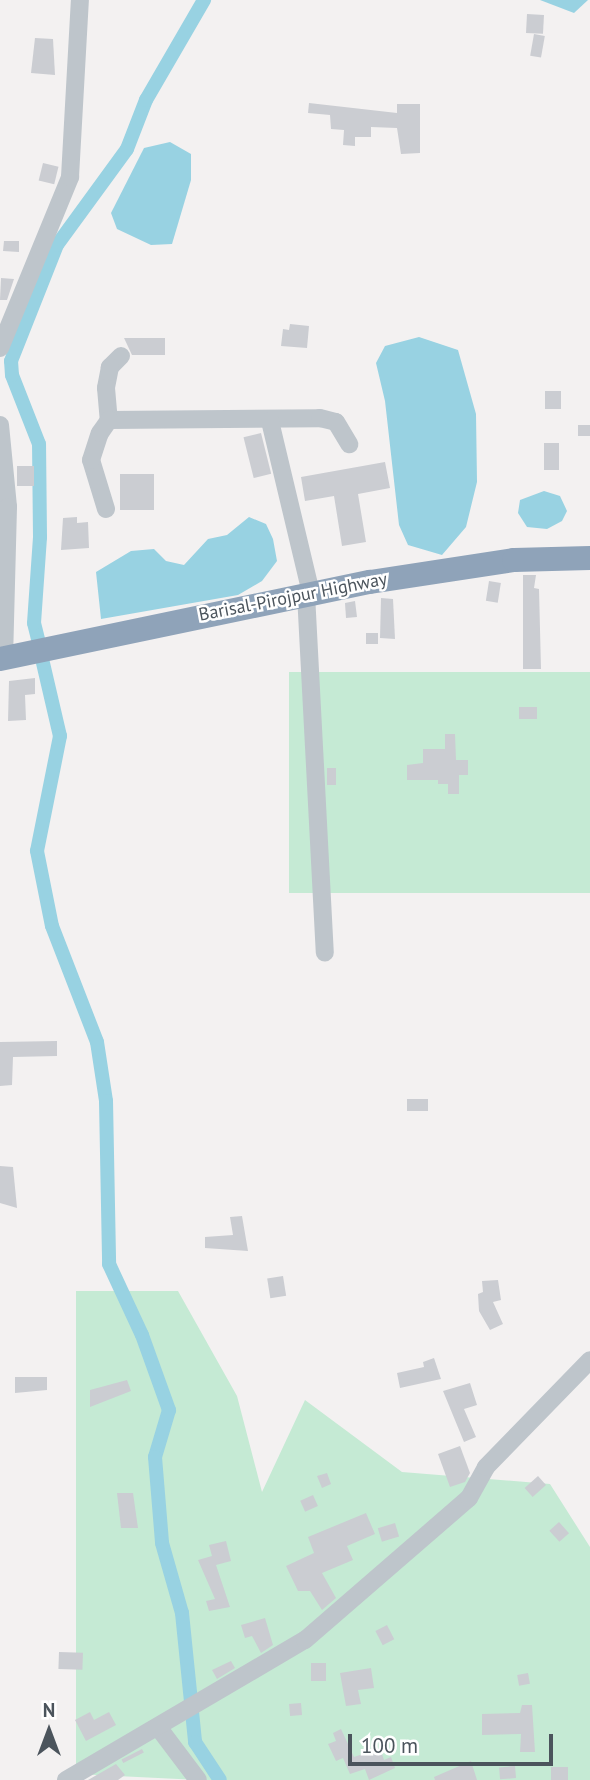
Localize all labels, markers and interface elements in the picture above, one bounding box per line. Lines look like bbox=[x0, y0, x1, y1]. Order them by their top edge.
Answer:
street label: Barisal-Pirojpur Highway bbox=[197, 568, 389, 626]
north arrow bbox=[14, 1696, 84, 1766]
text: N bbox=[43, 1698, 55, 1722]
scale bar bbox=[352, 1720, 557, 1764]
text: 100 m bbox=[361, 1732, 418, 1759]

